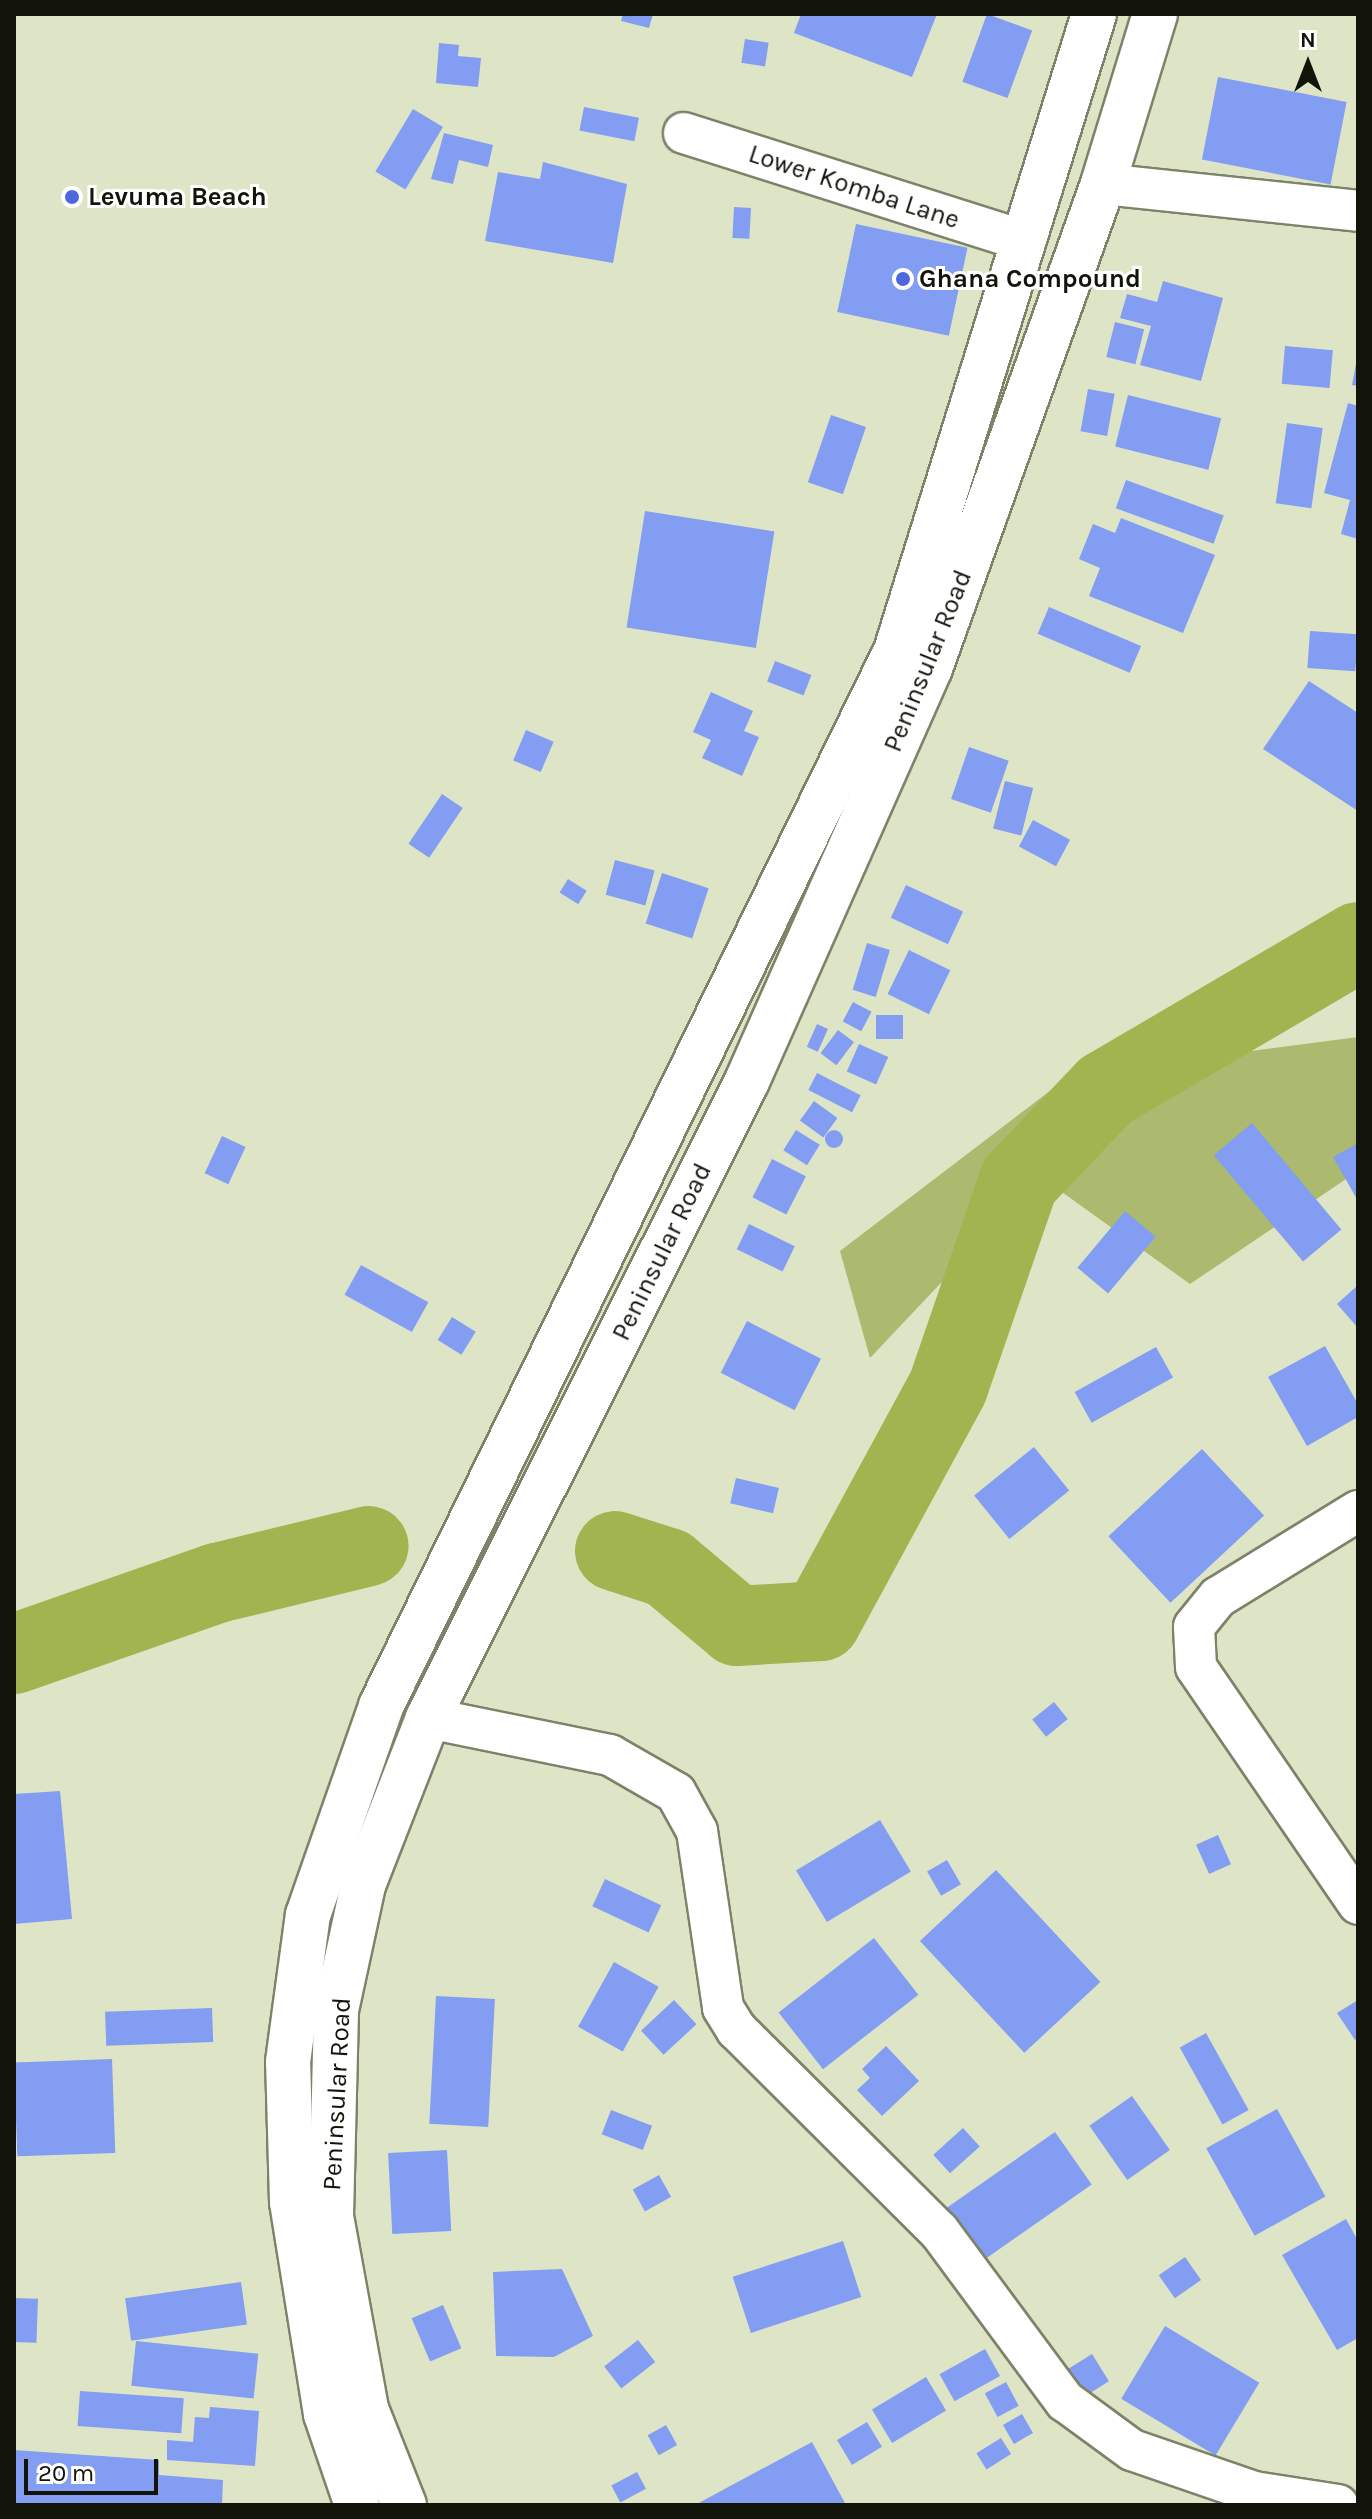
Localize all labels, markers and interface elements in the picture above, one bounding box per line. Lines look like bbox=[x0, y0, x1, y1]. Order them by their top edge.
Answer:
north arrow bbox=[1268, 24, 1348, 104]
text: N bbox=[1300, 27, 1316, 53]
street label: Lower Komba Lane bbox=[745, 138, 963, 236]
place label: Levuma Beach bbox=[88, 181, 267, 213]
marker: Levuma Beach bbox=[63, 188, 81, 206]
place label: Ghana Compound bbox=[919, 263, 1141, 295]
marker: Ghana Compound bbox=[894, 270, 912, 288]
street label: Peninsular Road bbox=[877, 566, 979, 756]
street label: Peninsular Road bbox=[606, 1158, 718, 1346]
street label: Peninsular Road bbox=[316, 1997, 358, 2191]
scale bar bbox=[28, 2443, 162, 2493]
text: 20 m bbox=[38, 2459, 94, 2487]

